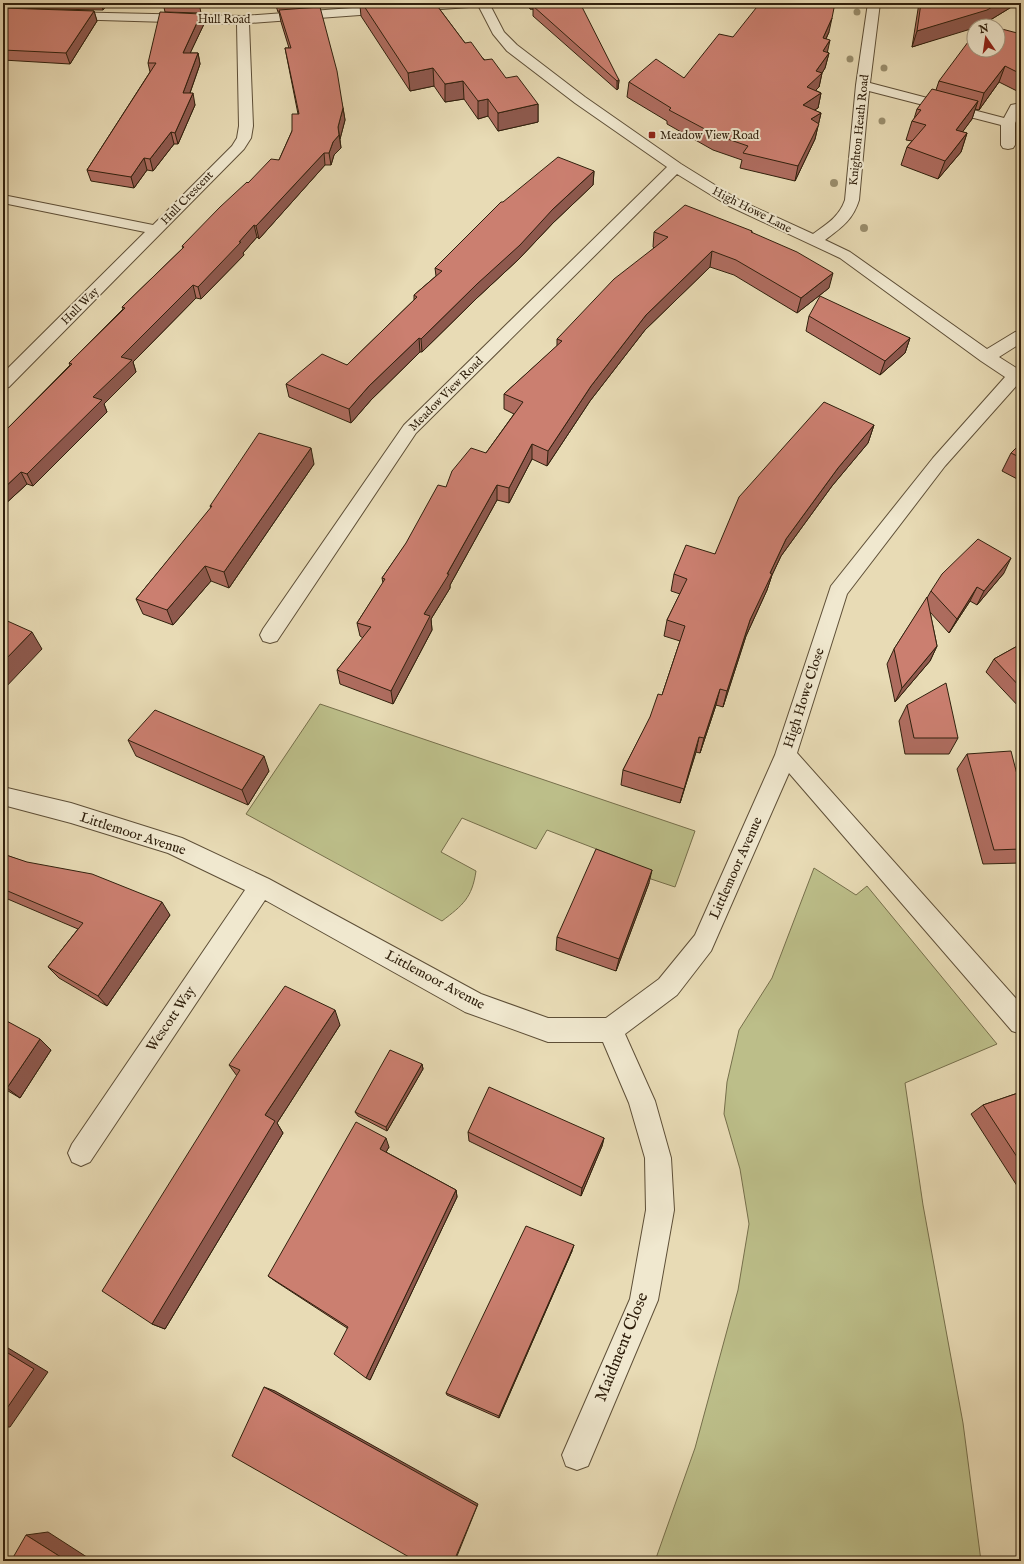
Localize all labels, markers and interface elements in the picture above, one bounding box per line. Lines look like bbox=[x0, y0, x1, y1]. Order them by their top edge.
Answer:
street label: Hull Road bbox=[198, 12, 251, 27]
north arrow bbox=[966, 18, 1006, 58]
text: N bbox=[977, 21, 991, 37]
street label: Knighton Heath Road bbox=[846, 73, 872, 186]
place label: Meadow View Road bbox=[660, 128, 760, 143]
marker: Meadow View Road bbox=[647, 130, 657, 140]
street label: Hull Crescent bbox=[158, 168, 216, 228]
street label: High Howe Lane bbox=[710, 184, 795, 237]
street label: Hull Way bbox=[58, 284, 102, 328]
street label: Meadow View Road bbox=[406, 353, 487, 434]
street label: High Howe Close bbox=[779, 645, 829, 750]
street label: Littlemoor Avenue bbox=[78, 808, 189, 860]
street label: Littlemoor Avenue bbox=[705, 813, 767, 922]
street label: Littlemoor Avenue bbox=[382, 946, 488, 1014]
street label: Wescott Way bbox=[142, 983, 200, 1055]
street label: Maidment Close bbox=[591, 1289, 654, 1405]

